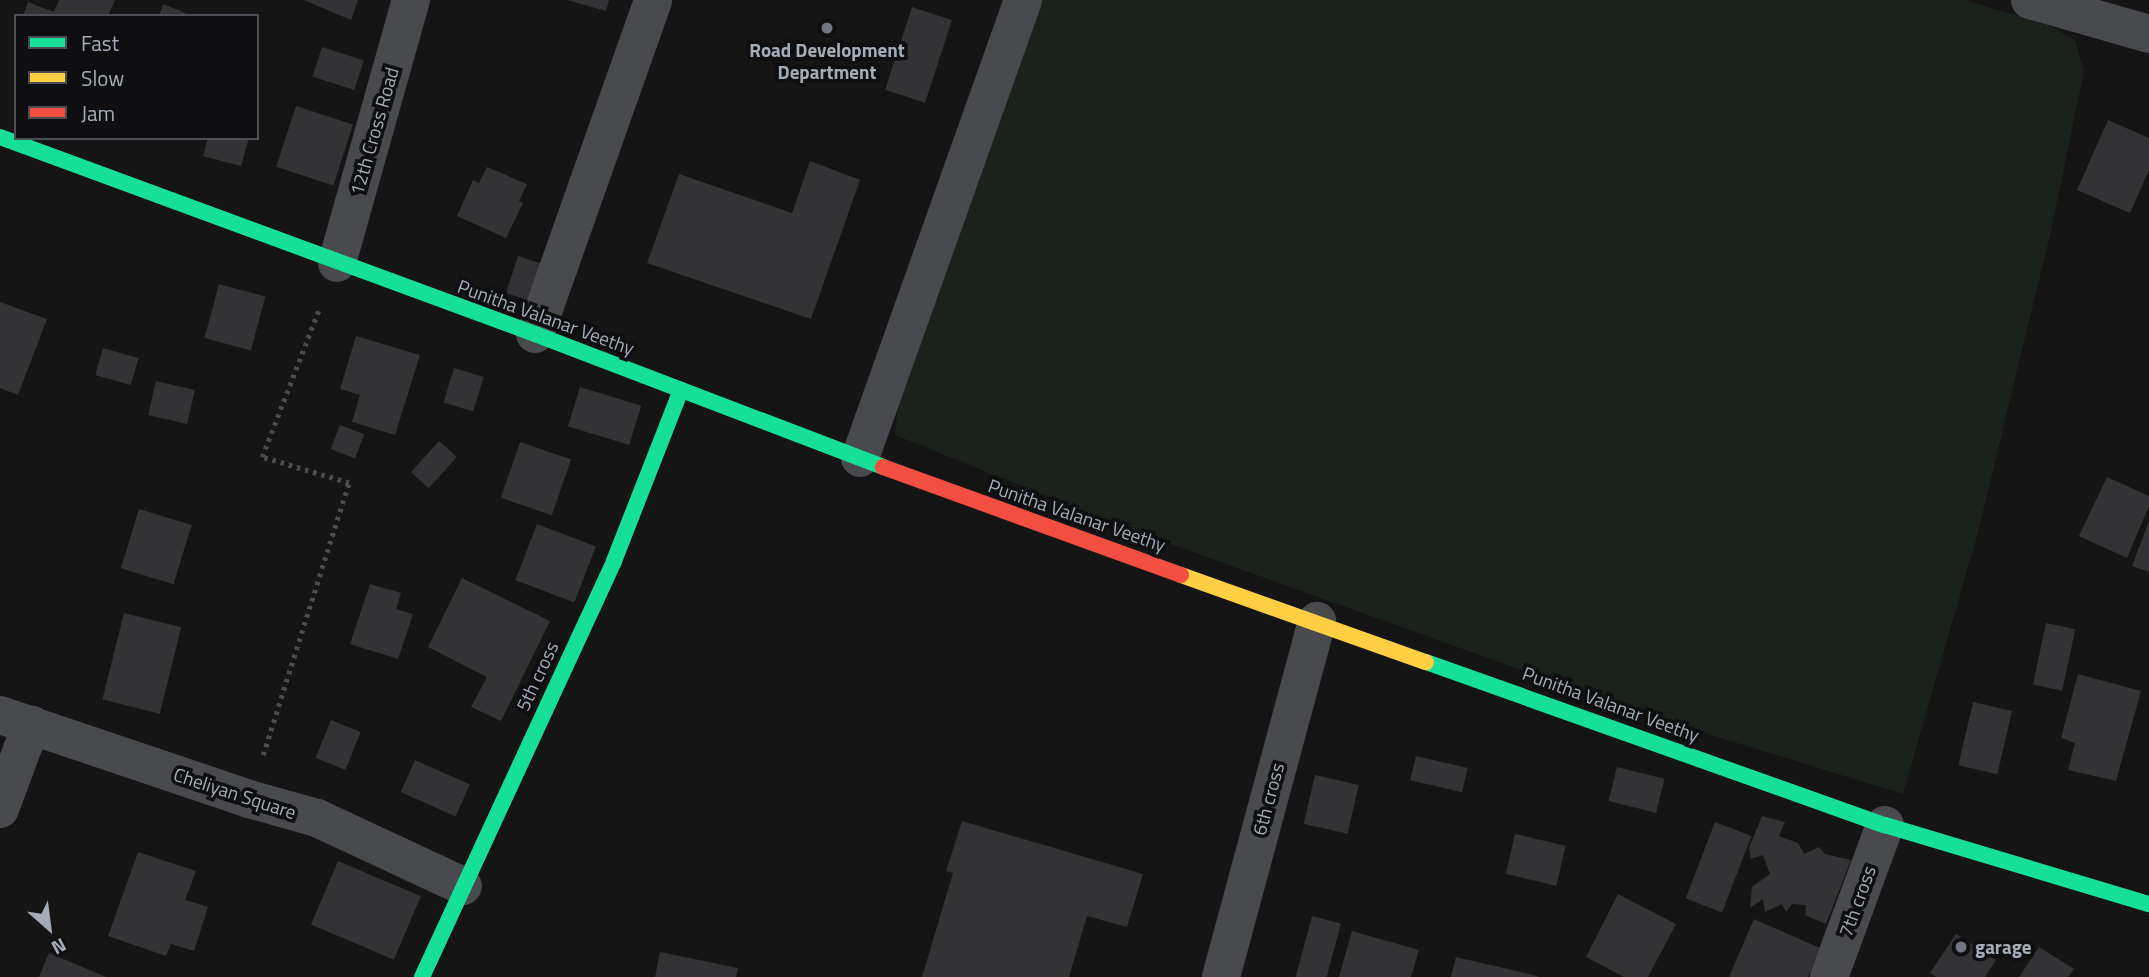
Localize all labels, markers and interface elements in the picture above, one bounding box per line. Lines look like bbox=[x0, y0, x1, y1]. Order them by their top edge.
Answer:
legend bbox=[14, 14, 259, 140]
marker: Road Development Department bbox=[819, 20, 835, 36]
text: Fast bbox=[81, 27, 119, 59]
place label: Road Development Department bbox=[749, 39, 905, 83]
text: Slow bbox=[81, 62, 124, 94]
street label: 12th Cross Road bbox=[345, 64, 403, 198]
text: Jam bbox=[81, 97, 115, 129]
street label: Punitha Valanar Veethy bbox=[455, 274, 637, 360]
street label: Punitha Valanar Veethy bbox=[985, 474, 1169, 556]
street label: 5th cross bbox=[511, 638, 563, 714]
street label: Punitha Valanar Veethy bbox=[1520, 661, 1702, 747]
street label: 6th cross bbox=[1247, 760, 1289, 838]
street label: Cheliyan Square bbox=[171, 762, 299, 824]
street label: 7th cross bbox=[1834, 862, 1880, 940]
north arrow bbox=[14, 893, 84, 963]
text: N bbox=[46, 931, 72, 963]
place label: garage bbox=[1975, 936, 2031, 958]
marker: garage bbox=[1953, 939, 1969, 955]

